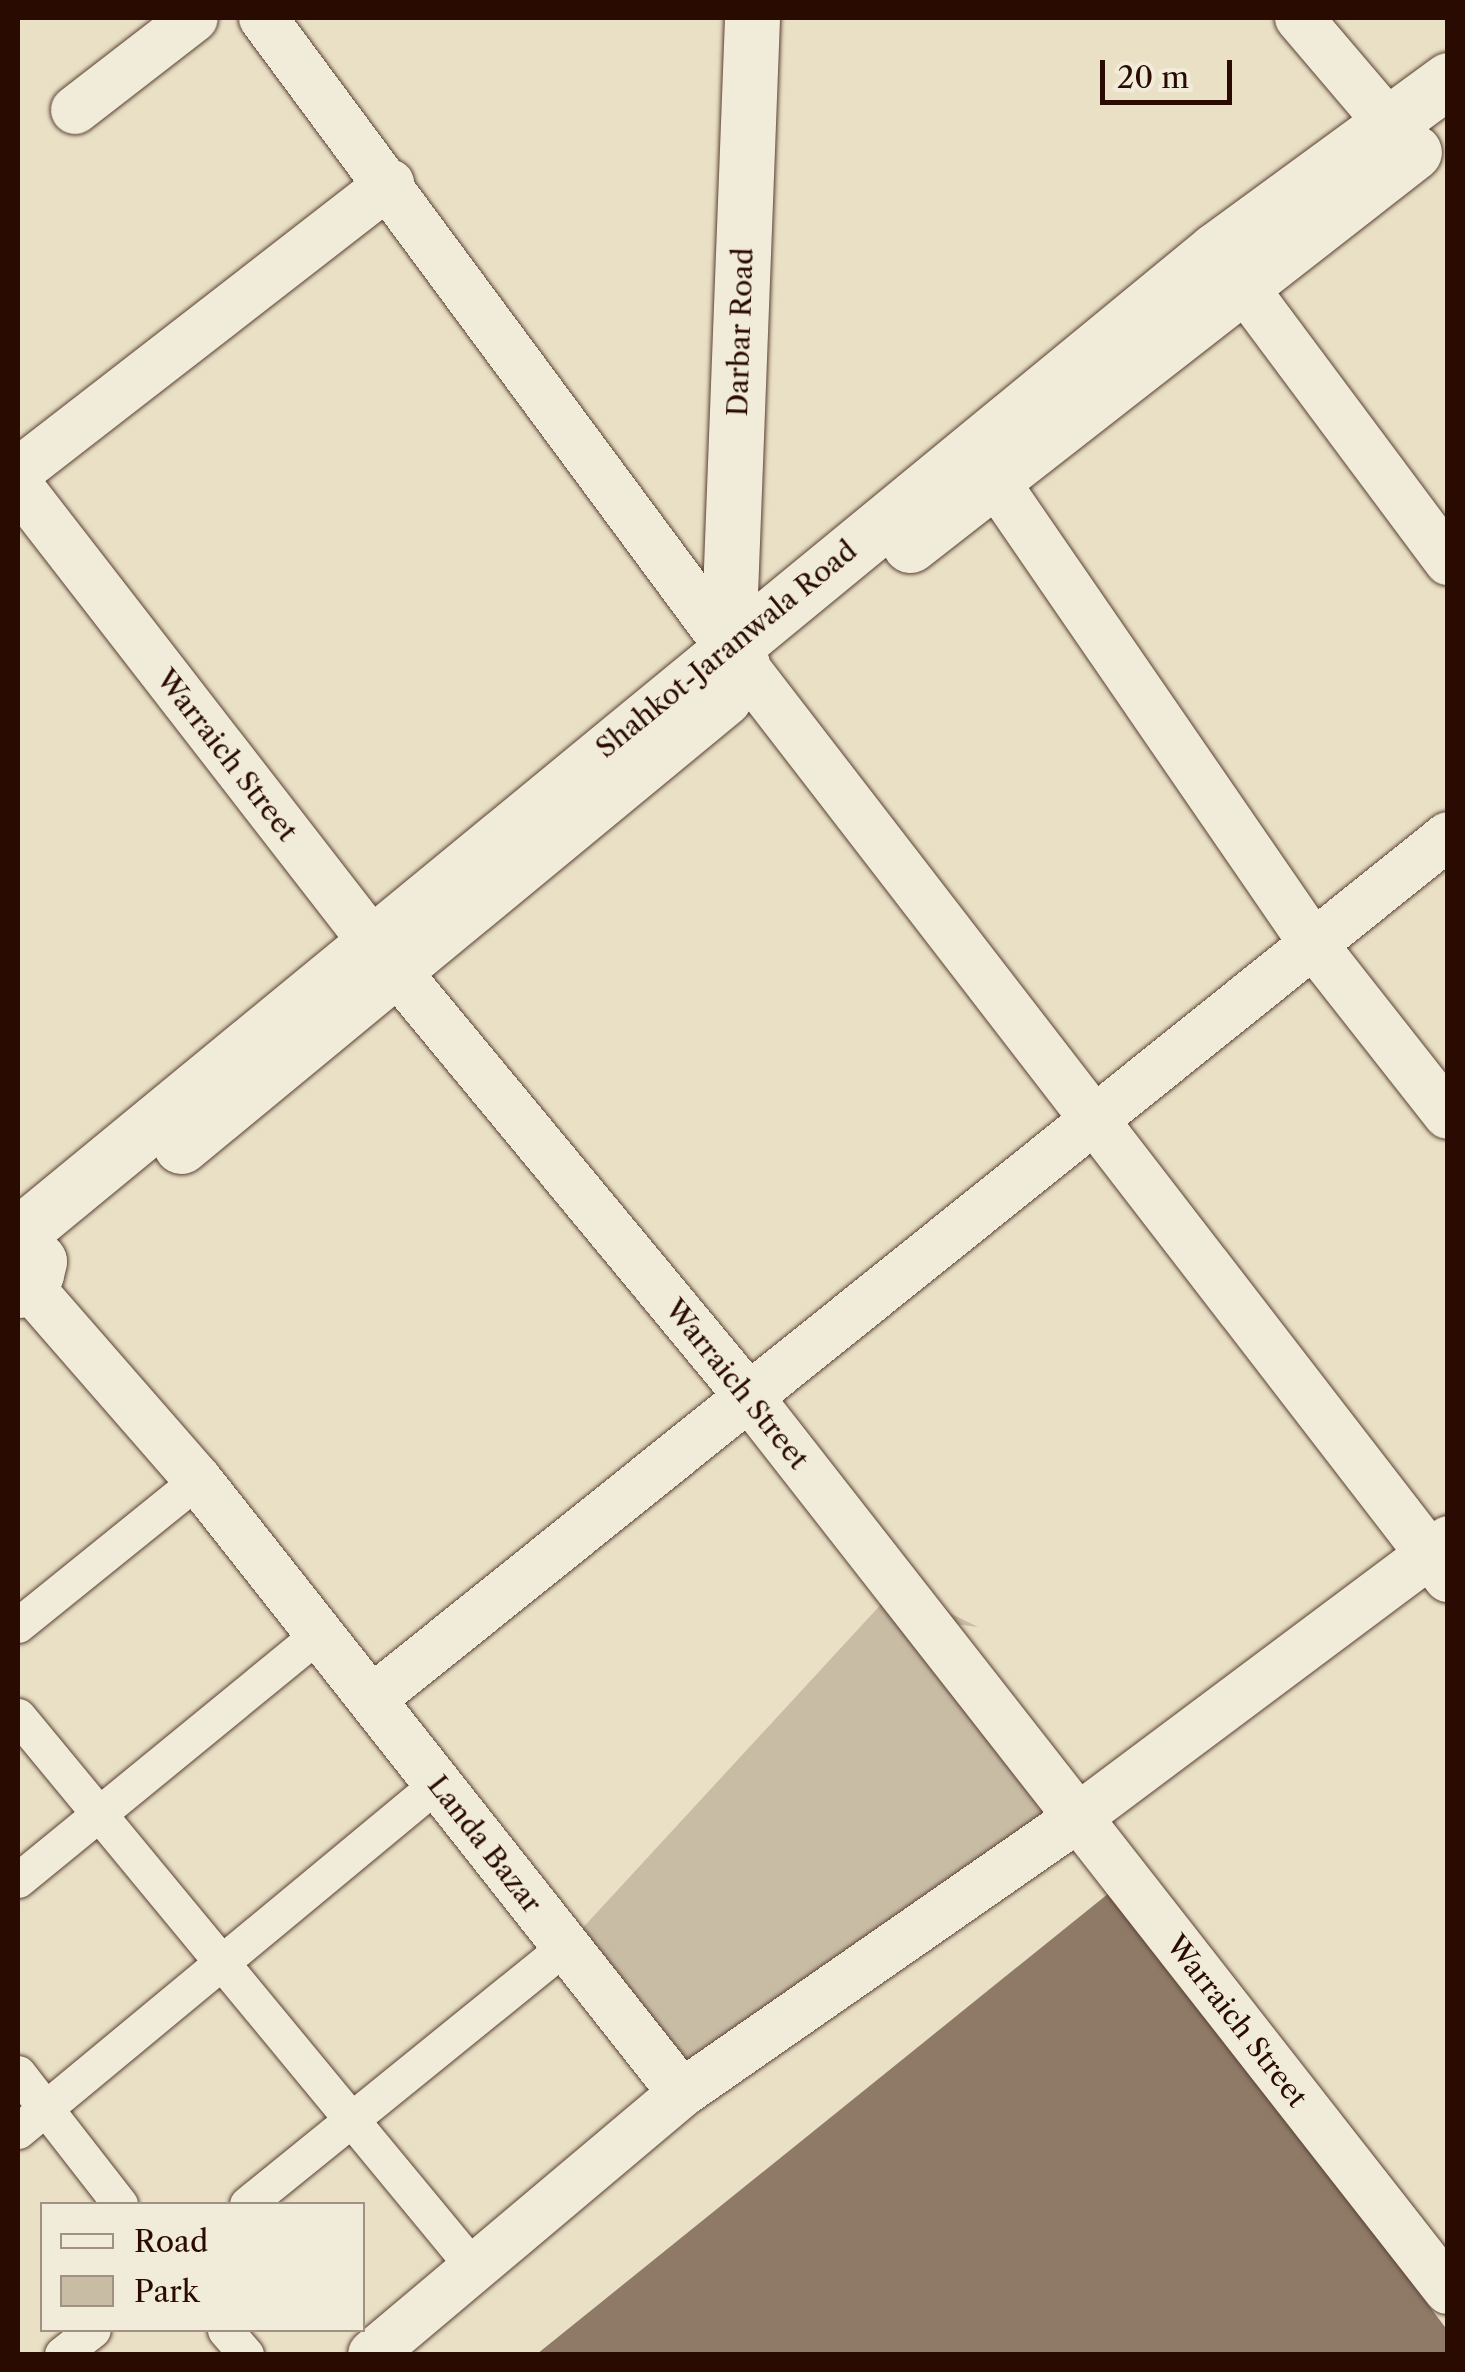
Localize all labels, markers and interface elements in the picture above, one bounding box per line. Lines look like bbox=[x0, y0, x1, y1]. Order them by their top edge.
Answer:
scale bar bbox=[1105, 40, 1238, 102]
text: 20 m bbox=[1117, 59, 1189, 96]
street label: Darbar Road bbox=[720, 247, 760, 417]
street label: Shahkot-Jaranwala Road bbox=[589, 533, 863, 765]
street label: Warraich Street bbox=[150, 662, 304, 848]
street label: Warraich Street bbox=[658, 1292, 816, 1476]
street label: Landa Bazar bbox=[421, 1769, 549, 1919]
street label: Warraich Street bbox=[1160, 1928, 1314, 2114]
legend bbox=[40, 2202, 365, 2332]
text: Road bbox=[134, 2223, 208, 2260]
text: Park bbox=[134, 2273, 199, 2310]

